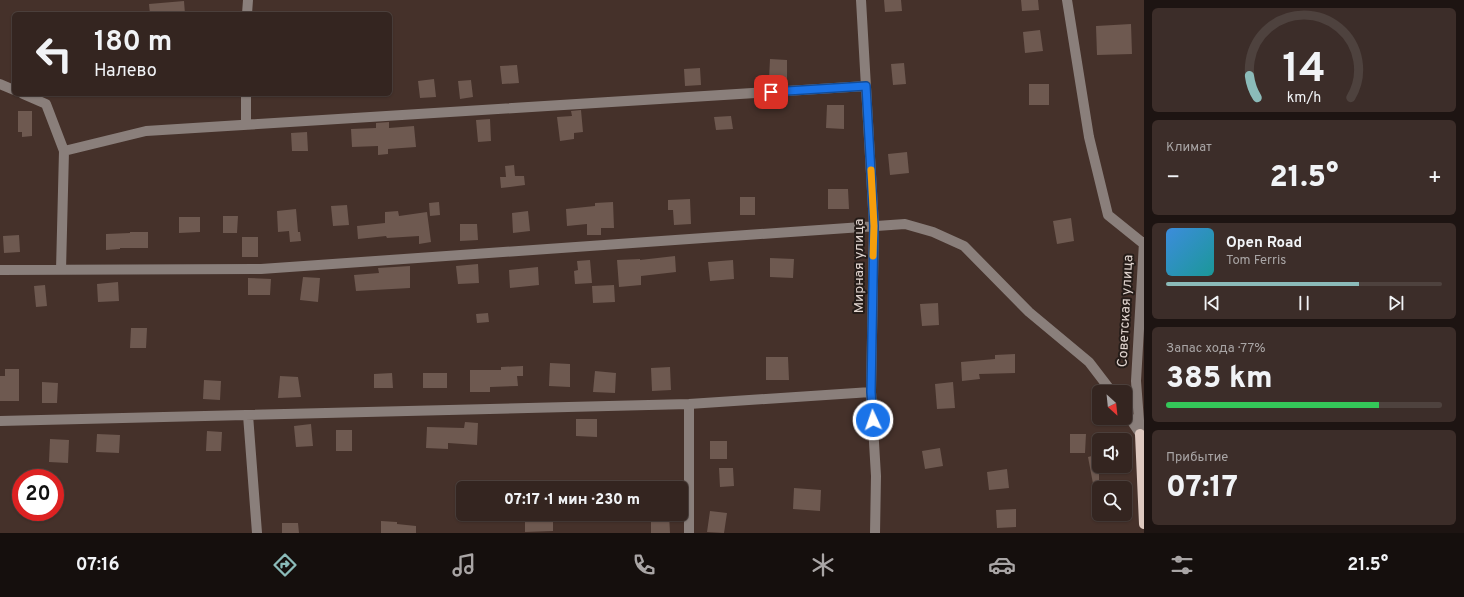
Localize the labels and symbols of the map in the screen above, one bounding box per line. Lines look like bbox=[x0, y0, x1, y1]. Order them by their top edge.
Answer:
pin bbox=[754, 75, 788, 109]
street label: Мирная улица bbox=[851, 219, 868, 313]
street label: Советская улица bbox=[1115, 254, 1137, 368]
north arrow bbox=[1092, 385, 1132, 425]
position arrow bbox=[852, 399, 894, 441]
speed limit sign: 20 bbox=[12, 469, 64, 521]

